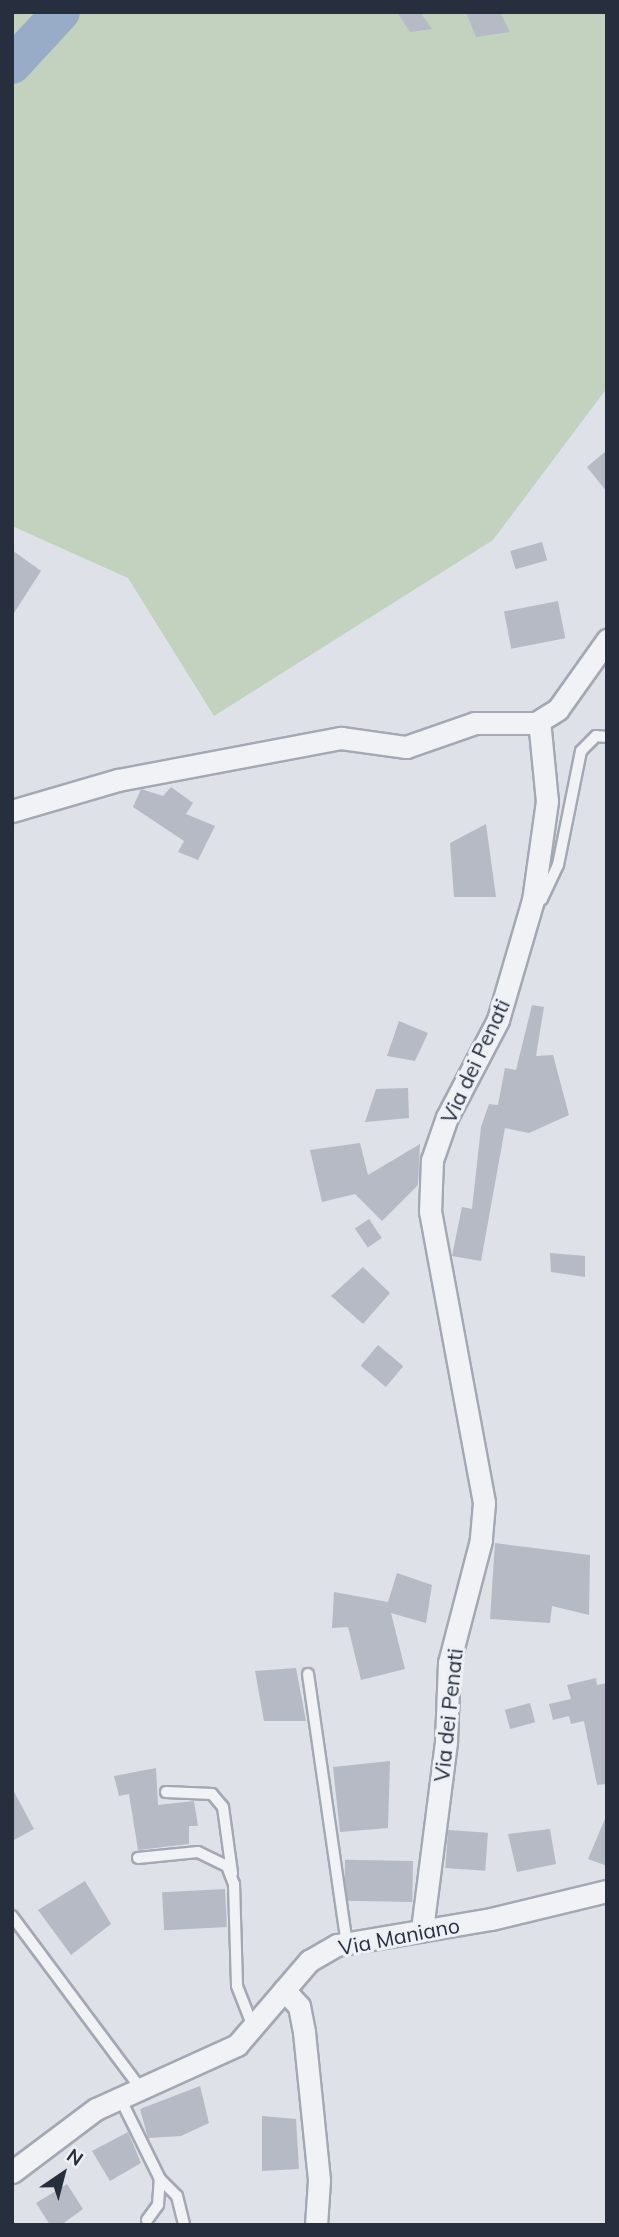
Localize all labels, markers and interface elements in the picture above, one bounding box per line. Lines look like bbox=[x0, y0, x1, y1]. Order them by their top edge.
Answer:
street label: Via dei Penati bbox=[435, 995, 515, 1127]
street label: Via dei Penati bbox=[428, 1647, 468, 1783]
street label: Via Maniano bbox=[336, 1912, 462, 1960]
north arrow bbox=[28, 2139, 98, 2209]
text: N bbox=[62, 2143, 88, 2171]

